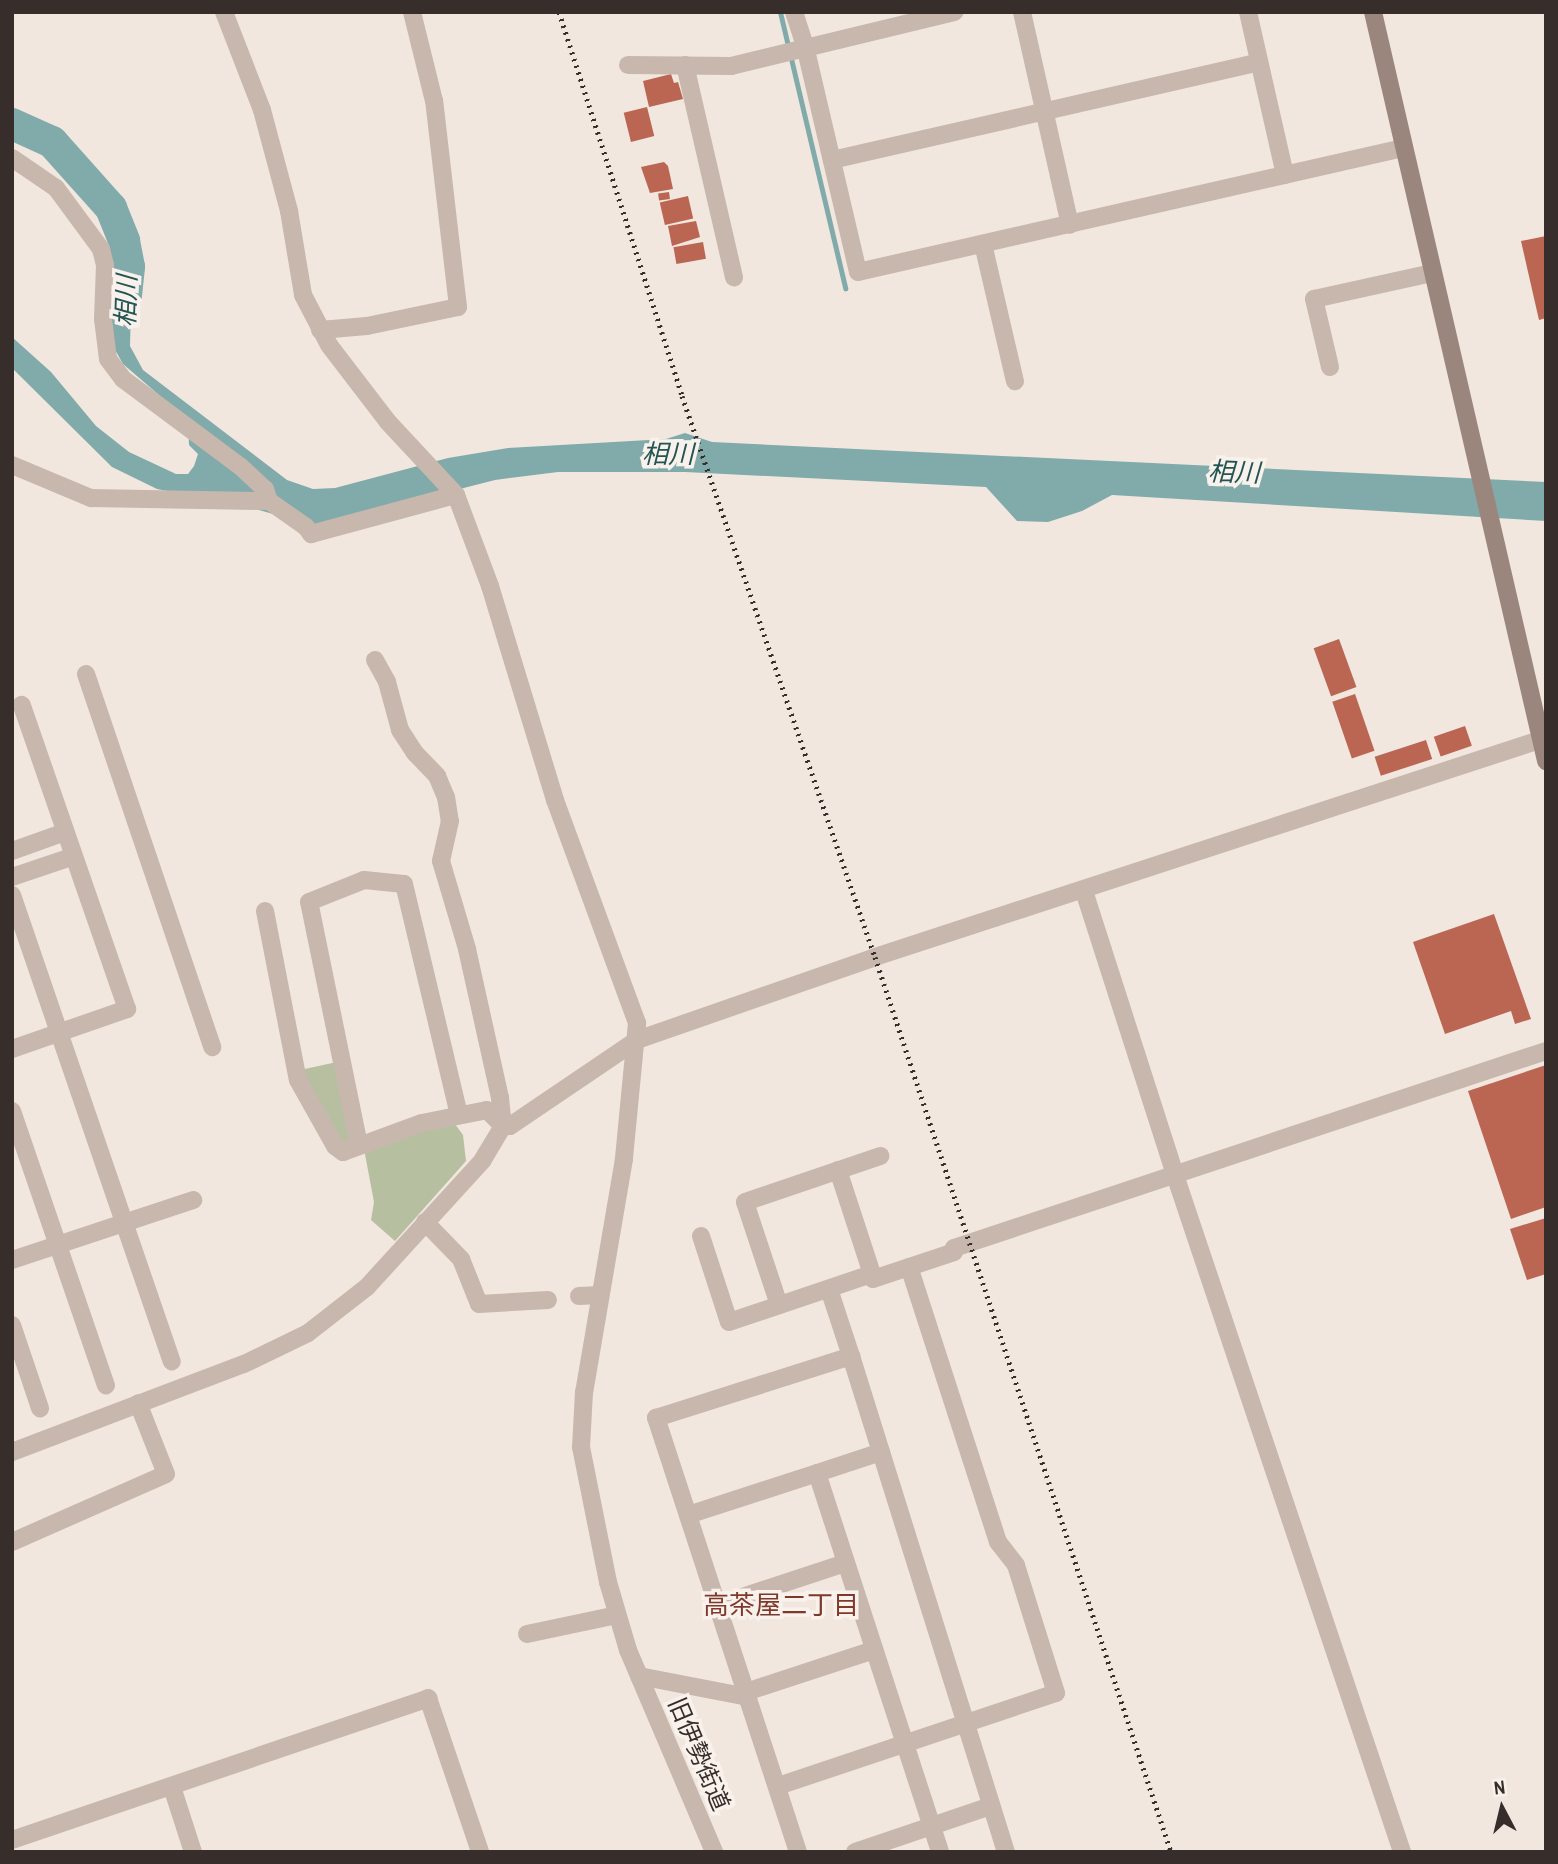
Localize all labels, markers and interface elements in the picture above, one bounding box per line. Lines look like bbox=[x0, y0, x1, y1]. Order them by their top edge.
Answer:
water label: 相川 bbox=[110, 274, 142, 328]
water label: 相川 bbox=[642, 438, 694, 470]
water label: 相川 bbox=[1207, 456, 1261, 488]
district label: 高茶屋二丁目 bbox=[703, 1589, 859, 1621]
street label: 旧伊勢街道 bbox=[662, 1693, 736, 1815]
north arrow bbox=[1467, 1773, 1537, 1843]
text: N bbox=[1492, 1774, 1507, 1801]

